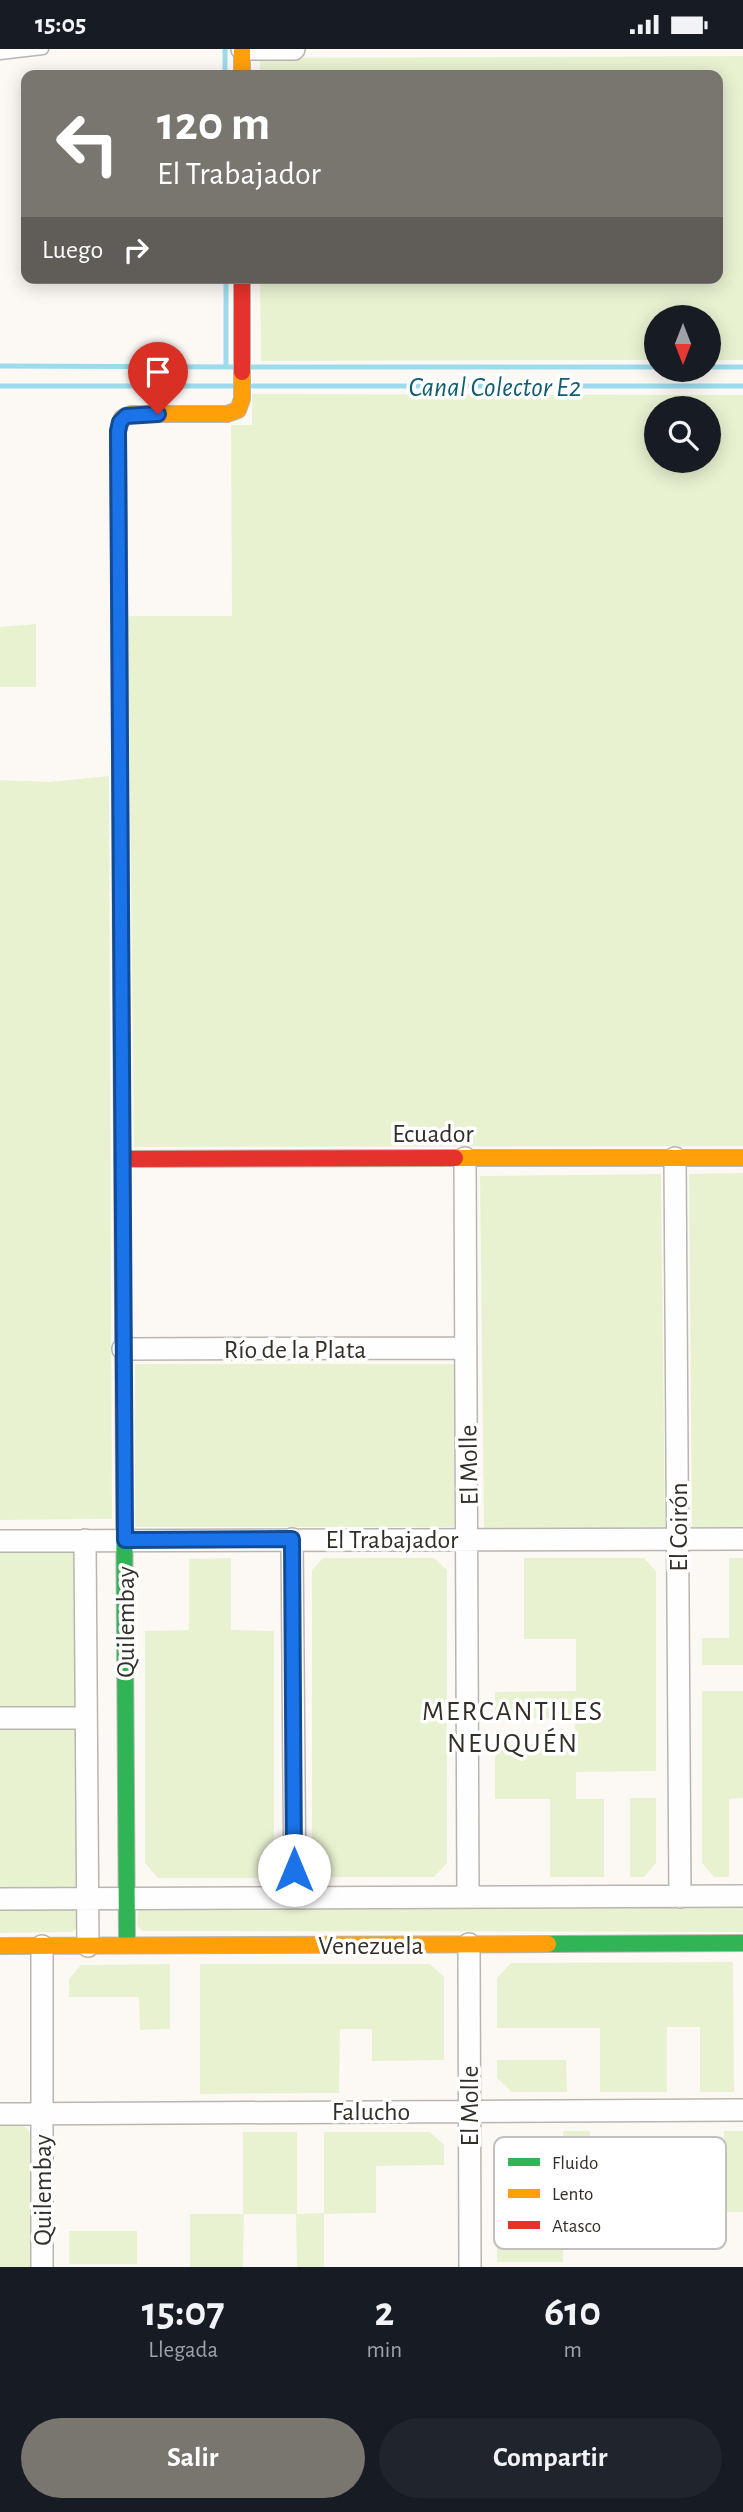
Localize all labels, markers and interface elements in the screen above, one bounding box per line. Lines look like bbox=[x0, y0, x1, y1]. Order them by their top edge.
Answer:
text: 15:05 bbox=[35, 11, 86, 37]
icon: left bbox=[42, 98, 133, 189]
text: 120 m bbox=[157, 100, 270, 149]
text: El Trabajador bbox=[157, 158, 321, 190]
icon: right bbox=[117, 231, 155, 269]
text: Luego bbox=[42, 237, 103, 263]
north arrow bbox=[644, 305, 721, 381]
map controls bbox=[644, 305, 721, 473]
pin bbox=[128, 342, 188, 414]
icon: arrive bbox=[139, 353, 177, 391]
water label: Canal Colector E2 bbox=[408, 374, 582, 402]
button: search bbox=[644, 396, 721, 473]
street label: Ecuador bbox=[392, 1121, 474, 1147]
street label: Río de la Plata bbox=[224, 1337, 366, 1363]
street label: El Molle bbox=[455, 1424, 483, 1506]
street label: El Coirón bbox=[666, 1482, 692, 1572]
street label: El Trabajador bbox=[325, 1527, 459, 1553]
street label: Quilembay bbox=[113, 1566, 139, 1678]
district label: MERCANTILES NEUQUÉN bbox=[422, 1698, 604, 1758]
position arrow bbox=[257, 1833, 331, 1907]
street label: Venezuela bbox=[318, 1933, 424, 1959]
street label: El Molle bbox=[457, 2066, 483, 2146]
street label: Falucho bbox=[332, 2099, 410, 2125]
street label: Quilembay bbox=[30, 2134, 56, 2246]
legend bbox=[494, 2137, 726, 2249]
text: Fluido bbox=[552, 2154, 598, 2173]
text: Lento bbox=[552, 2185, 593, 2204]
text: Atasco bbox=[552, 2217, 601, 2236]
text: 15:07 bbox=[142, 2291, 225, 2333]
text: 2 bbox=[374, 2291, 394, 2333]
text: 610 bbox=[544, 2291, 601, 2333]
text: Llegada bbox=[148, 2339, 218, 2362]
text: min bbox=[366, 2339, 402, 2362]
text: m bbox=[563, 2339, 582, 2362]
button: Salir bbox=[21, 2418, 365, 2498]
button: Compartir bbox=[379, 2418, 722, 2498]

